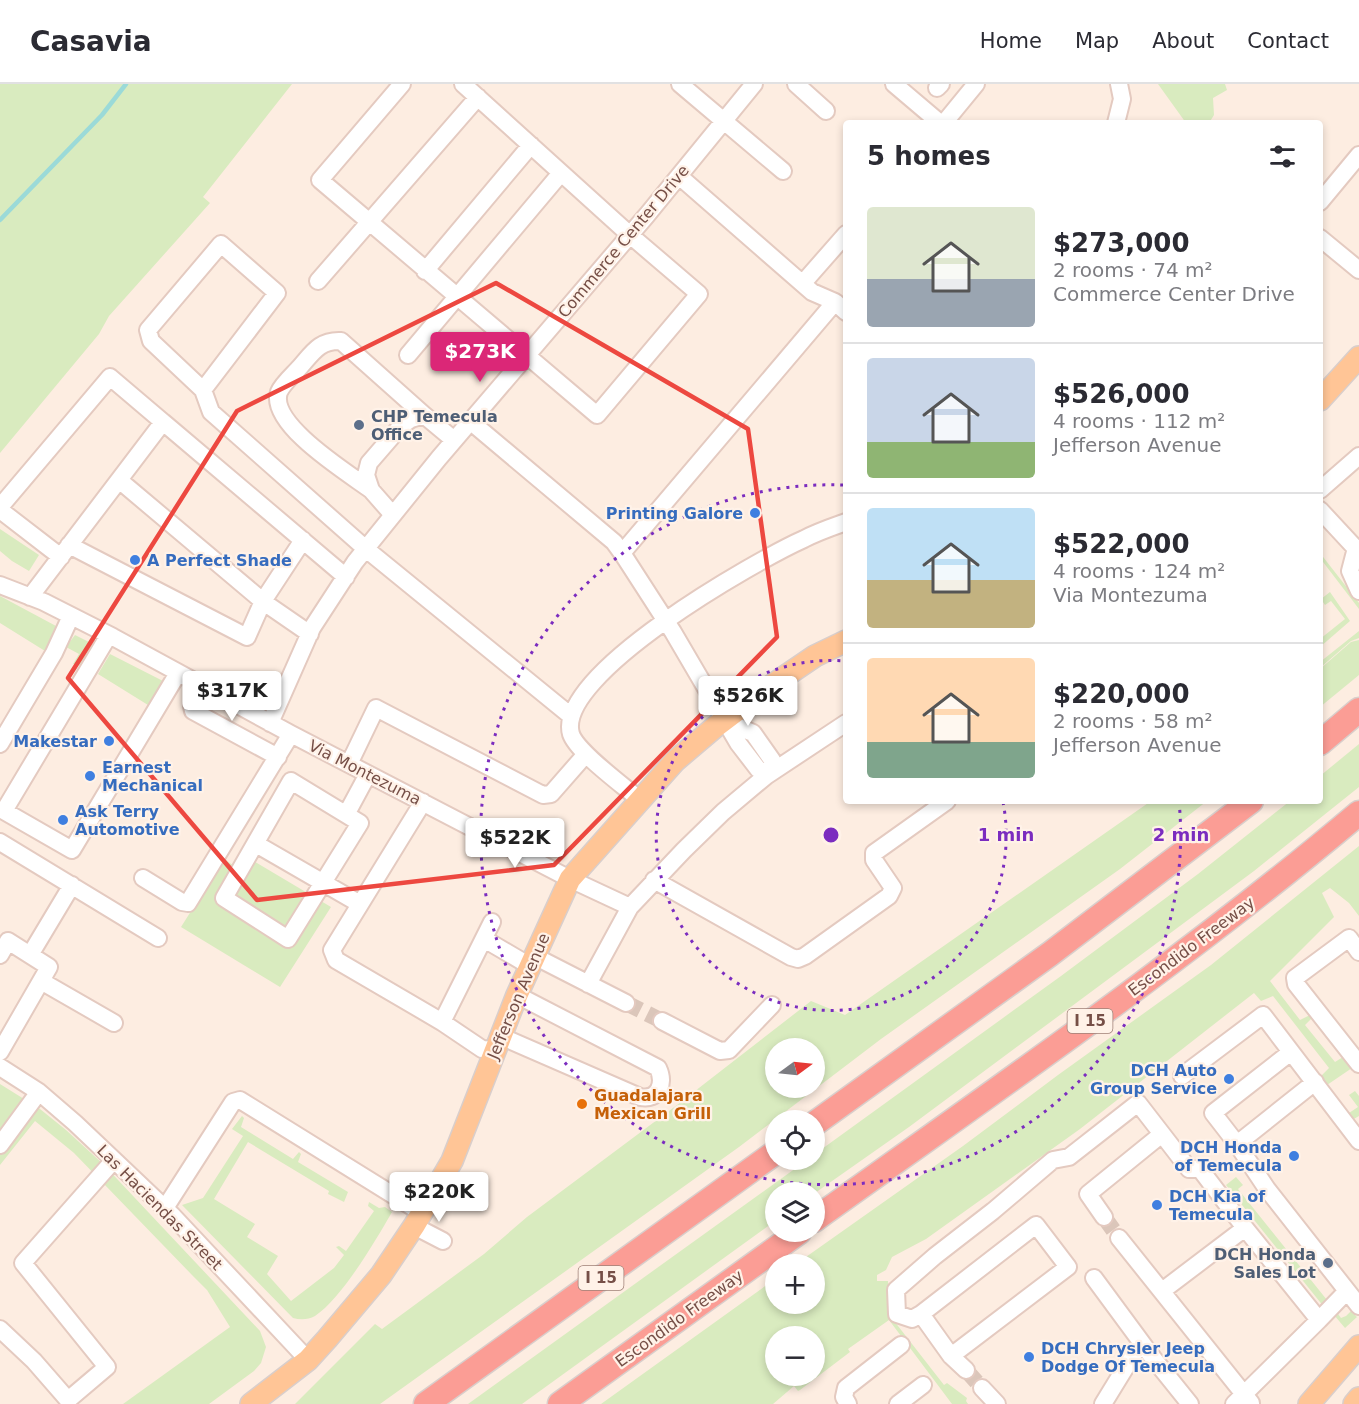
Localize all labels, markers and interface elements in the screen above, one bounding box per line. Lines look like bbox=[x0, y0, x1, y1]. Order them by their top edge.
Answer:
text: Casavia bbox=[30, 25, 152, 58]
text: Home bbox=[980, 29, 1042, 53]
text: Map bbox=[1075, 29, 1119, 53]
text: About bbox=[1152, 29, 1214, 53]
text: Contact bbox=[1247, 29, 1329, 53]
icon: filters bbox=[1266, 140, 1299, 173]
text: 5 homes bbox=[867, 141, 991, 171]
street label: Commerce Center Drive bbox=[554, 161, 693, 322]
text: $273,000 bbox=[1053, 228, 1190, 258]
icon: home bbox=[915, 231, 987, 303]
text: 2 rooms · 74 m² bbox=[1053, 258, 1213, 282]
text: Commerce Center Drive bbox=[1053, 282, 1295, 306]
pin: $273K bbox=[438, 332, 522, 383]
text: $273K bbox=[444, 339, 516, 363]
text: $526,000 bbox=[1053, 379, 1190, 409]
icon: home bbox=[915, 382, 987, 454]
place label: CHP Temecula Office bbox=[371, 407, 498, 444]
text: 4 rooms · 112 m² bbox=[1053, 409, 1225, 433]
marker: CHP Temecula Office bbox=[352, 418, 366, 432]
text: Jefferson Avenue bbox=[1053, 433, 1222, 457]
place label: Printing Galore bbox=[606, 504, 743, 523]
marker: Printing Galore bbox=[748, 506, 762, 520]
text: $522,000 bbox=[1053, 529, 1190, 559]
icon: home bbox=[915, 532, 987, 604]
place label: A Perfect Shade bbox=[147, 551, 292, 570]
marker: A Perfect Shade bbox=[128, 553, 142, 567]
text: 4 rooms · 124 m² bbox=[1053, 559, 1225, 583]
text: Via Montezuma bbox=[1053, 583, 1208, 607]
pin: $317K bbox=[190, 671, 274, 722]
pin: $526K bbox=[706, 676, 790, 727]
text: $317K bbox=[196, 678, 268, 702]
text: $220,000 bbox=[1053, 679, 1190, 709]
icon: home bbox=[915, 682, 987, 754]
text: $526K bbox=[712, 683, 784, 707]
text: 2 rooms · 58 m² bbox=[1053, 709, 1213, 733]
place label: Makestar bbox=[13, 732, 97, 751]
text: Jefferson Avenue bbox=[1053, 733, 1222, 757]
marker: Makestar bbox=[102, 734, 116, 748]
street label: Via Montezuma bbox=[305, 736, 424, 809]
place label: Earnest Mechanical bbox=[102, 758, 203, 795]
marker: Earnest Mechanical bbox=[83, 769, 97, 783]
place label: Ask Terry Automotive bbox=[75, 802, 180, 839]
marker: Ask Terry Automotive bbox=[56, 813, 70, 827]
pin: $522K bbox=[473, 818, 557, 869]
text: 1 min bbox=[978, 824, 1034, 845]
text: 2 min bbox=[1153, 824, 1209, 845]
text: $522K bbox=[479, 825, 551, 849]
centre of rings bbox=[821, 825, 841, 845]
street label: Escondido Freeway bbox=[1124, 893, 1258, 1000]
street label: Jefferson Avenue bbox=[483, 930, 554, 1063]
road number: I 15 bbox=[1068, 1009, 1112, 1033]
north arrow bbox=[765, 1038, 825, 1098]
map controls bbox=[765, 1038, 825, 1386]
place label: DCH Auto Group Service bbox=[1090, 1061, 1217, 1098]
marker: DCH Auto Group Service bbox=[1222, 1072, 1236, 1086]
place label: Guadalajara Mexican Grill bbox=[594, 1086, 711, 1123]
marker: Guadalajara Mexican Grill bbox=[575, 1097, 589, 1111]
button: locate bbox=[765, 1110, 825, 1170]
place label: DCH Honda of Temecula bbox=[1174, 1138, 1282, 1175]
street label: Las Haciendas Street bbox=[93, 1141, 226, 1274]
marker: DCH Honda of Temecula bbox=[1287, 1149, 1301, 1163]
pin: $220K bbox=[397, 1172, 481, 1223]
text: $220K bbox=[403, 1179, 475, 1203]
button: layers bbox=[765, 1182, 825, 1242]
place label: DCH Kia of Temecula bbox=[1169, 1187, 1266, 1224]
marker: DCH Kia of Temecula bbox=[1150, 1198, 1164, 1212]
place label: DCH Honda Sales Lot bbox=[1214, 1245, 1316, 1282]
button: + bbox=[765, 1254, 825, 1314]
marker: DCH Honda Sales Lot bbox=[1321, 1256, 1335, 1270]
road number: I 15 bbox=[578, 1266, 624, 1290]
street label: Escondido Freeway bbox=[612, 1266, 747, 1371]
button: − bbox=[765, 1326, 825, 1386]
place label: DCH Chrysler Jeep Dodge Of Temecula bbox=[1041, 1339, 1215, 1376]
marker: DCH Chrysler Jeep Dodge Of Temecula bbox=[1022, 1350, 1036, 1364]

